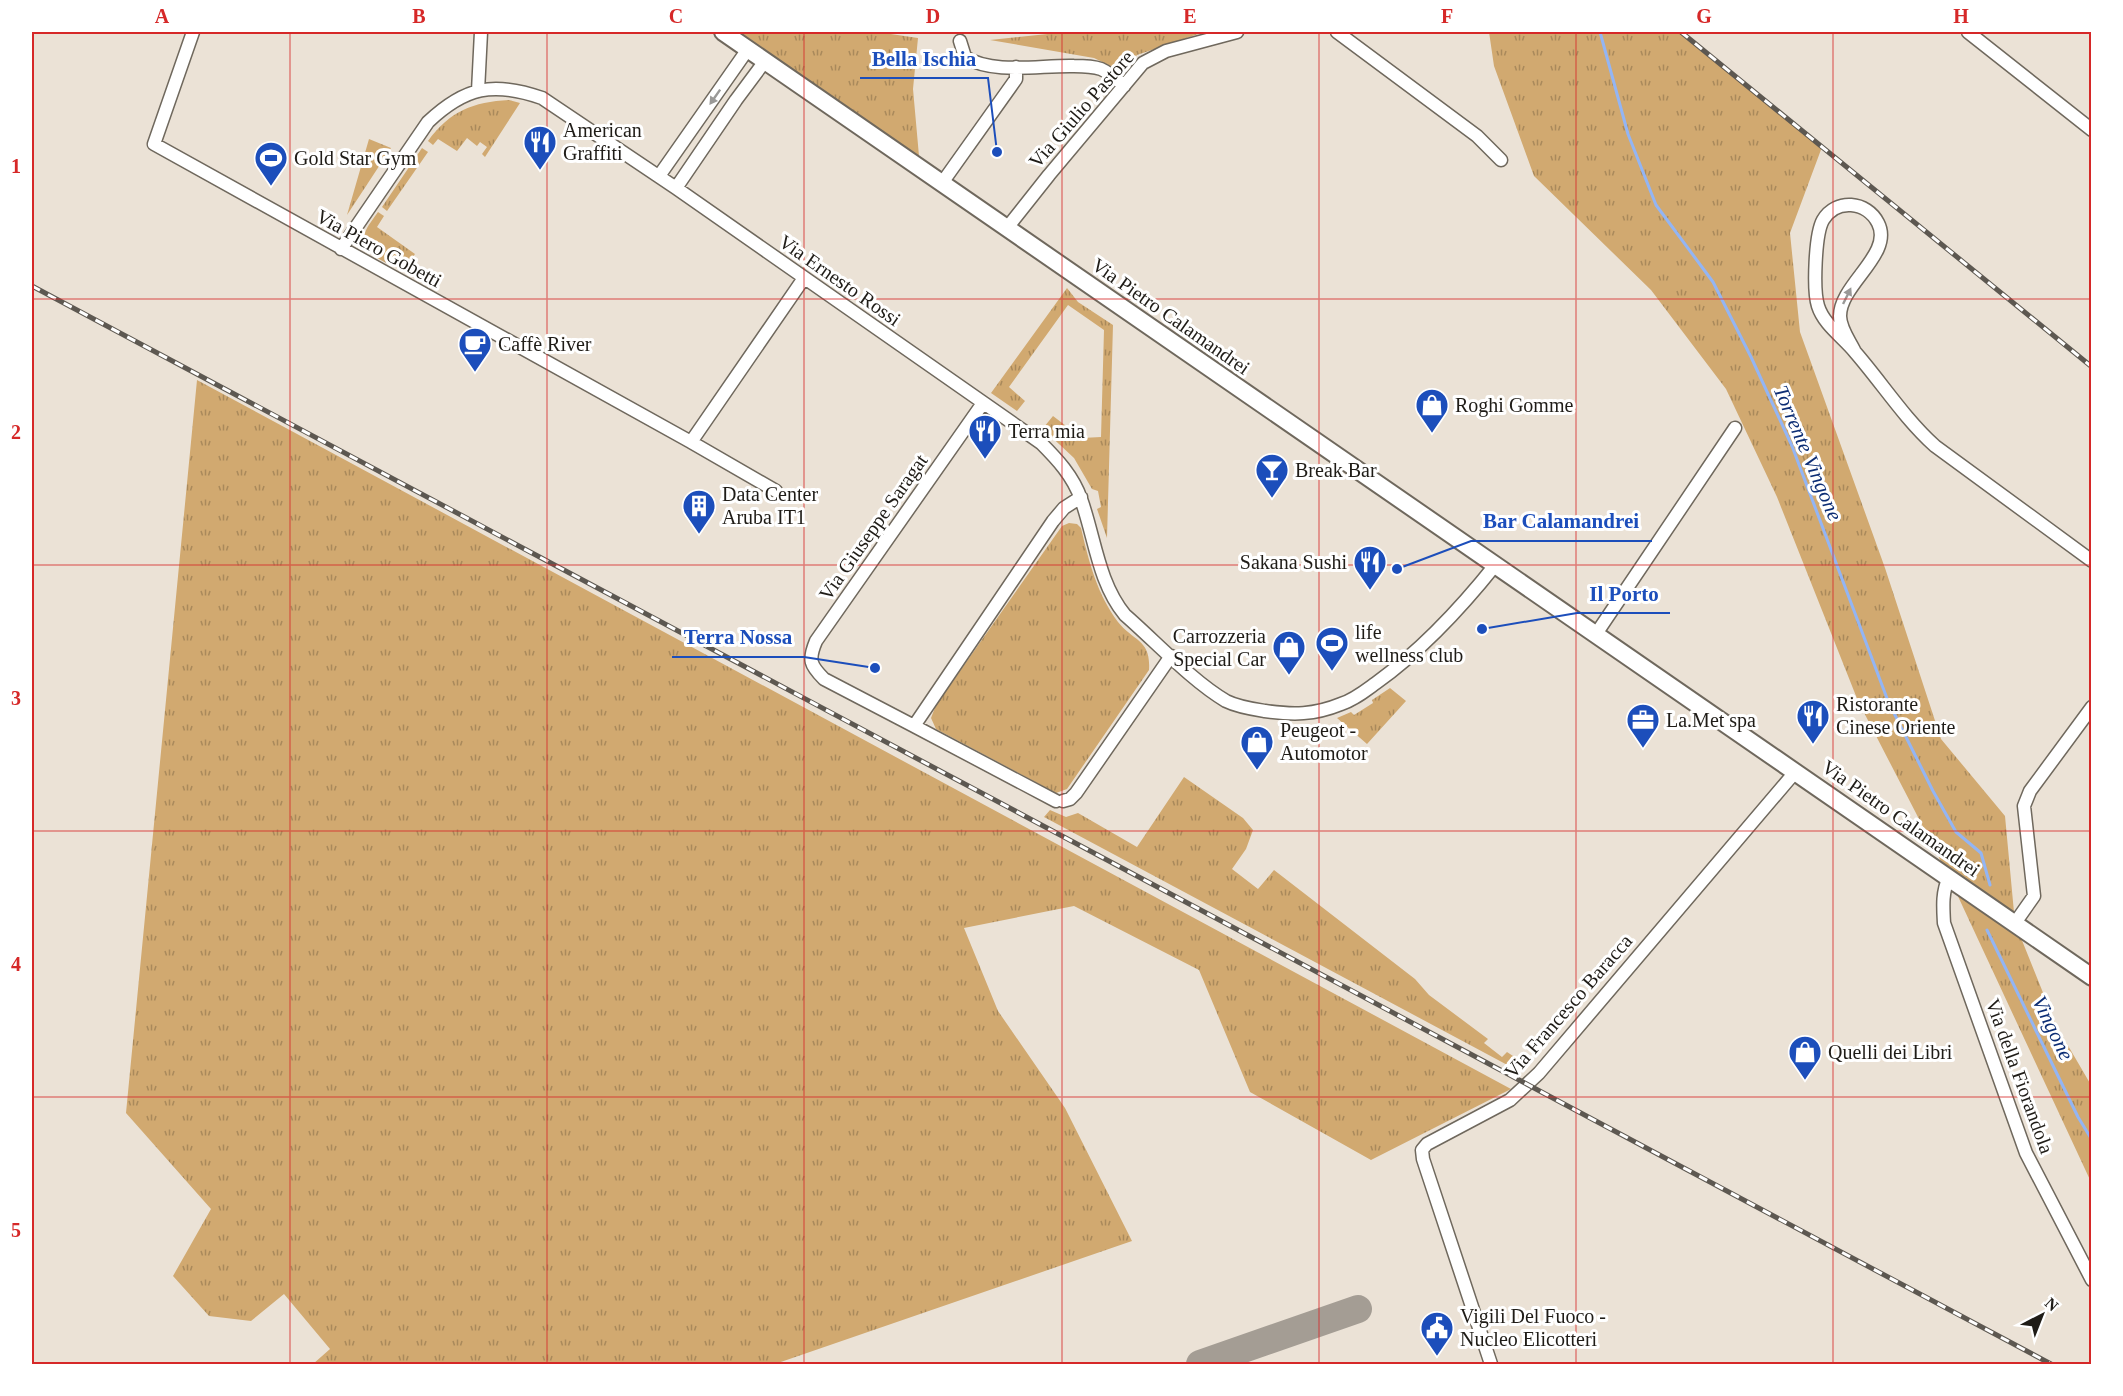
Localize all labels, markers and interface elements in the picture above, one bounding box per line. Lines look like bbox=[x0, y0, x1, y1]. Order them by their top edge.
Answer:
text: A bbox=[155, 5, 170, 27]
text: B bbox=[412, 5, 426, 27]
text: C bbox=[669, 5, 683, 27]
text: D bbox=[926, 5, 940, 27]
text: E bbox=[1183, 5, 1197, 27]
text: F bbox=[1441, 5, 1453, 27]
text: G bbox=[1696, 5, 1712, 27]
text: H bbox=[1953, 5, 1969, 27]
callout: Bella Ischia bbox=[860, 39, 988, 78]
street label: Via Giulio Pastore bbox=[1024, 46, 1138, 172]
text: Bella Ischia bbox=[872, 47, 977, 71]
one-way arrow bbox=[709, 88, 721, 104]
place label: American Graffiti bbox=[563, 119, 642, 164]
restaurant icon: American Graffiti bbox=[522, 124, 558, 171]
sports icon: Gold Star Gym bbox=[253, 140, 289, 187]
place label: Gold Star Gym bbox=[294, 147, 417, 170]
text: 1 bbox=[11, 155, 21, 177]
street label: Via Piero Gobetti bbox=[312, 204, 446, 292]
street label: Via Ernesto Rossi bbox=[775, 230, 905, 330]
street label: Via Pietro Calamandrei bbox=[1088, 253, 1255, 379]
one-way arrow bbox=[1843, 287, 1852, 304]
cafe icon: Caffè River bbox=[457, 326, 493, 373]
place label: Caffè River bbox=[498, 333, 592, 355]
water label: Torrente Vingone bbox=[1769, 382, 1847, 524]
shop icon: Roghi Gomme bbox=[1414, 387, 1450, 434]
place label: Roghi Gomme bbox=[1455, 394, 1573, 417]
restaurant icon: Terra mia bbox=[967, 413, 1003, 460]
place label: Terra mia bbox=[1008, 420, 1085, 442]
text: 2 bbox=[11, 421, 21, 443]
street label: Via Giuseppe Saragat bbox=[814, 449, 933, 605]
bar icon: Break Bar bbox=[1254, 452, 1290, 499]
place label: Break Bar bbox=[1295, 459, 1377, 481]
place label: Data Center Aruba IT1 bbox=[722, 483, 818, 528]
building icon: Data Center Aruba IT1 bbox=[681, 488, 717, 535]
callout: Bar Calamandrei bbox=[1471, 502, 1652, 541]
text: Bar Calamandrei bbox=[1483, 509, 1639, 533]
restaurant icon: Sakana Sushi bbox=[1352, 544, 1388, 591]
place label: Sakana Sushi bbox=[1240, 551, 1347, 573]
callout: Il Porto bbox=[1577, 574, 1670, 613]
text: Il Porto bbox=[1589, 582, 1659, 606]
callout: Terra Nossa bbox=[672, 618, 804, 657]
place label: life wellness club bbox=[1355, 621, 1463, 666]
text: Terra Nossa bbox=[684, 625, 793, 649]
place label: Carrozzeria Special Car bbox=[1173, 625, 1266, 671]
sports icon: life wellness club bbox=[1314, 625, 1350, 672]
shop icon: Carrozzeria Special Car bbox=[1271, 629, 1307, 676]
text: 3 bbox=[11, 687, 21, 709]
place label: Ristorante Cinese Oriente bbox=[1836, 693, 1956, 738]
restaurant icon: Ristorante Cinese Oriente bbox=[1795, 698, 1831, 745]
office icon: La.Met spa bbox=[1625, 702, 1661, 749]
place label: La.Met spa bbox=[1666, 709, 1756, 732]
place label: Peugeot - Automotor bbox=[1280, 719, 1368, 764]
shop icon: Peugeot - Automotor bbox=[1239, 724, 1275, 771]
street label: Via Pietro Calamandrei bbox=[1818, 755, 1985, 881]
street label: Via Francesco Baracca bbox=[1500, 930, 1636, 1082]
text: 4 bbox=[11, 953, 21, 975]
water label: Vingone bbox=[2027, 992, 2079, 1064]
street label: Via della Fiorandola bbox=[1982, 996, 2058, 1157]
shop icon: Quelli dei Libri bbox=[1787, 1034, 1823, 1081]
place label: Quelli dei Libri bbox=[1828, 1041, 1953, 1063]
text: 5 bbox=[11, 1219, 21, 1241]
north arrow bbox=[2012, 1285, 2072, 1345]
text: N bbox=[2042, 1294, 2062, 1315]
place label: Vigili Del Fuoco - Nucleo Elicotteri bbox=[1460, 1305, 1606, 1350]
public building icon: Vigili Del Fuoco - Nucleo Elicotteri bbox=[1419, 1310, 1455, 1357]

